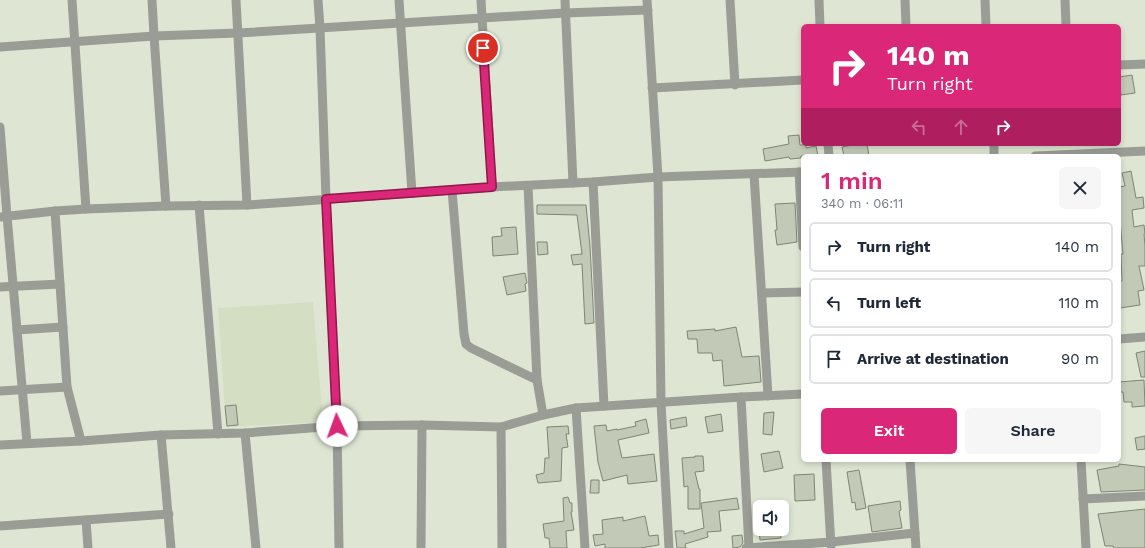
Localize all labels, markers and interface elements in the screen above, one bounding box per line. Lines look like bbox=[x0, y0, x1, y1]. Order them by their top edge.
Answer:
pin bbox=[466, 31, 500, 65]
icon: arrive bbox=[472, 37, 494, 59]
text: 140 m bbox=[887, 39, 970, 72]
icon: right bbox=[821, 40, 873, 92]
text: Turn right bbox=[887, 73, 973, 94]
icon: left bbox=[908, 116, 930, 138]
icon: ahead bbox=[950, 116, 972, 138]
icon: right bbox=[992, 116, 1014, 138]
text: 1 min bbox=[821, 167, 883, 195]
button: close bbox=[1059, 167, 1101, 209]
text: 340 m · 06:11 bbox=[821, 196, 903, 211]
icon: right bbox=[823, 236, 845, 258]
text: Turn right bbox=[857, 238, 930, 256]
text: 140 m bbox=[1055, 238, 1099, 256]
icon: left bbox=[823, 292, 845, 314]
text: Turn left bbox=[857, 294, 921, 312]
text: 110 m bbox=[1059, 294, 1099, 312]
icon: arrive bbox=[823, 348, 845, 370]
text: Arrive at destination bbox=[857, 350, 1009, 368]
text: 90 m bbox=[1061, 350, 1099, 368]
position arrow bbox=[316, 405, 358, 447]
button: Exit bbox=[821, 408, 957, 454]
button: Share bbox=[965, 408, 1101, 454]
map controls bbox=[753, 500, 789, 536]
button: sound bbox=[753, 500, 789, 536]

